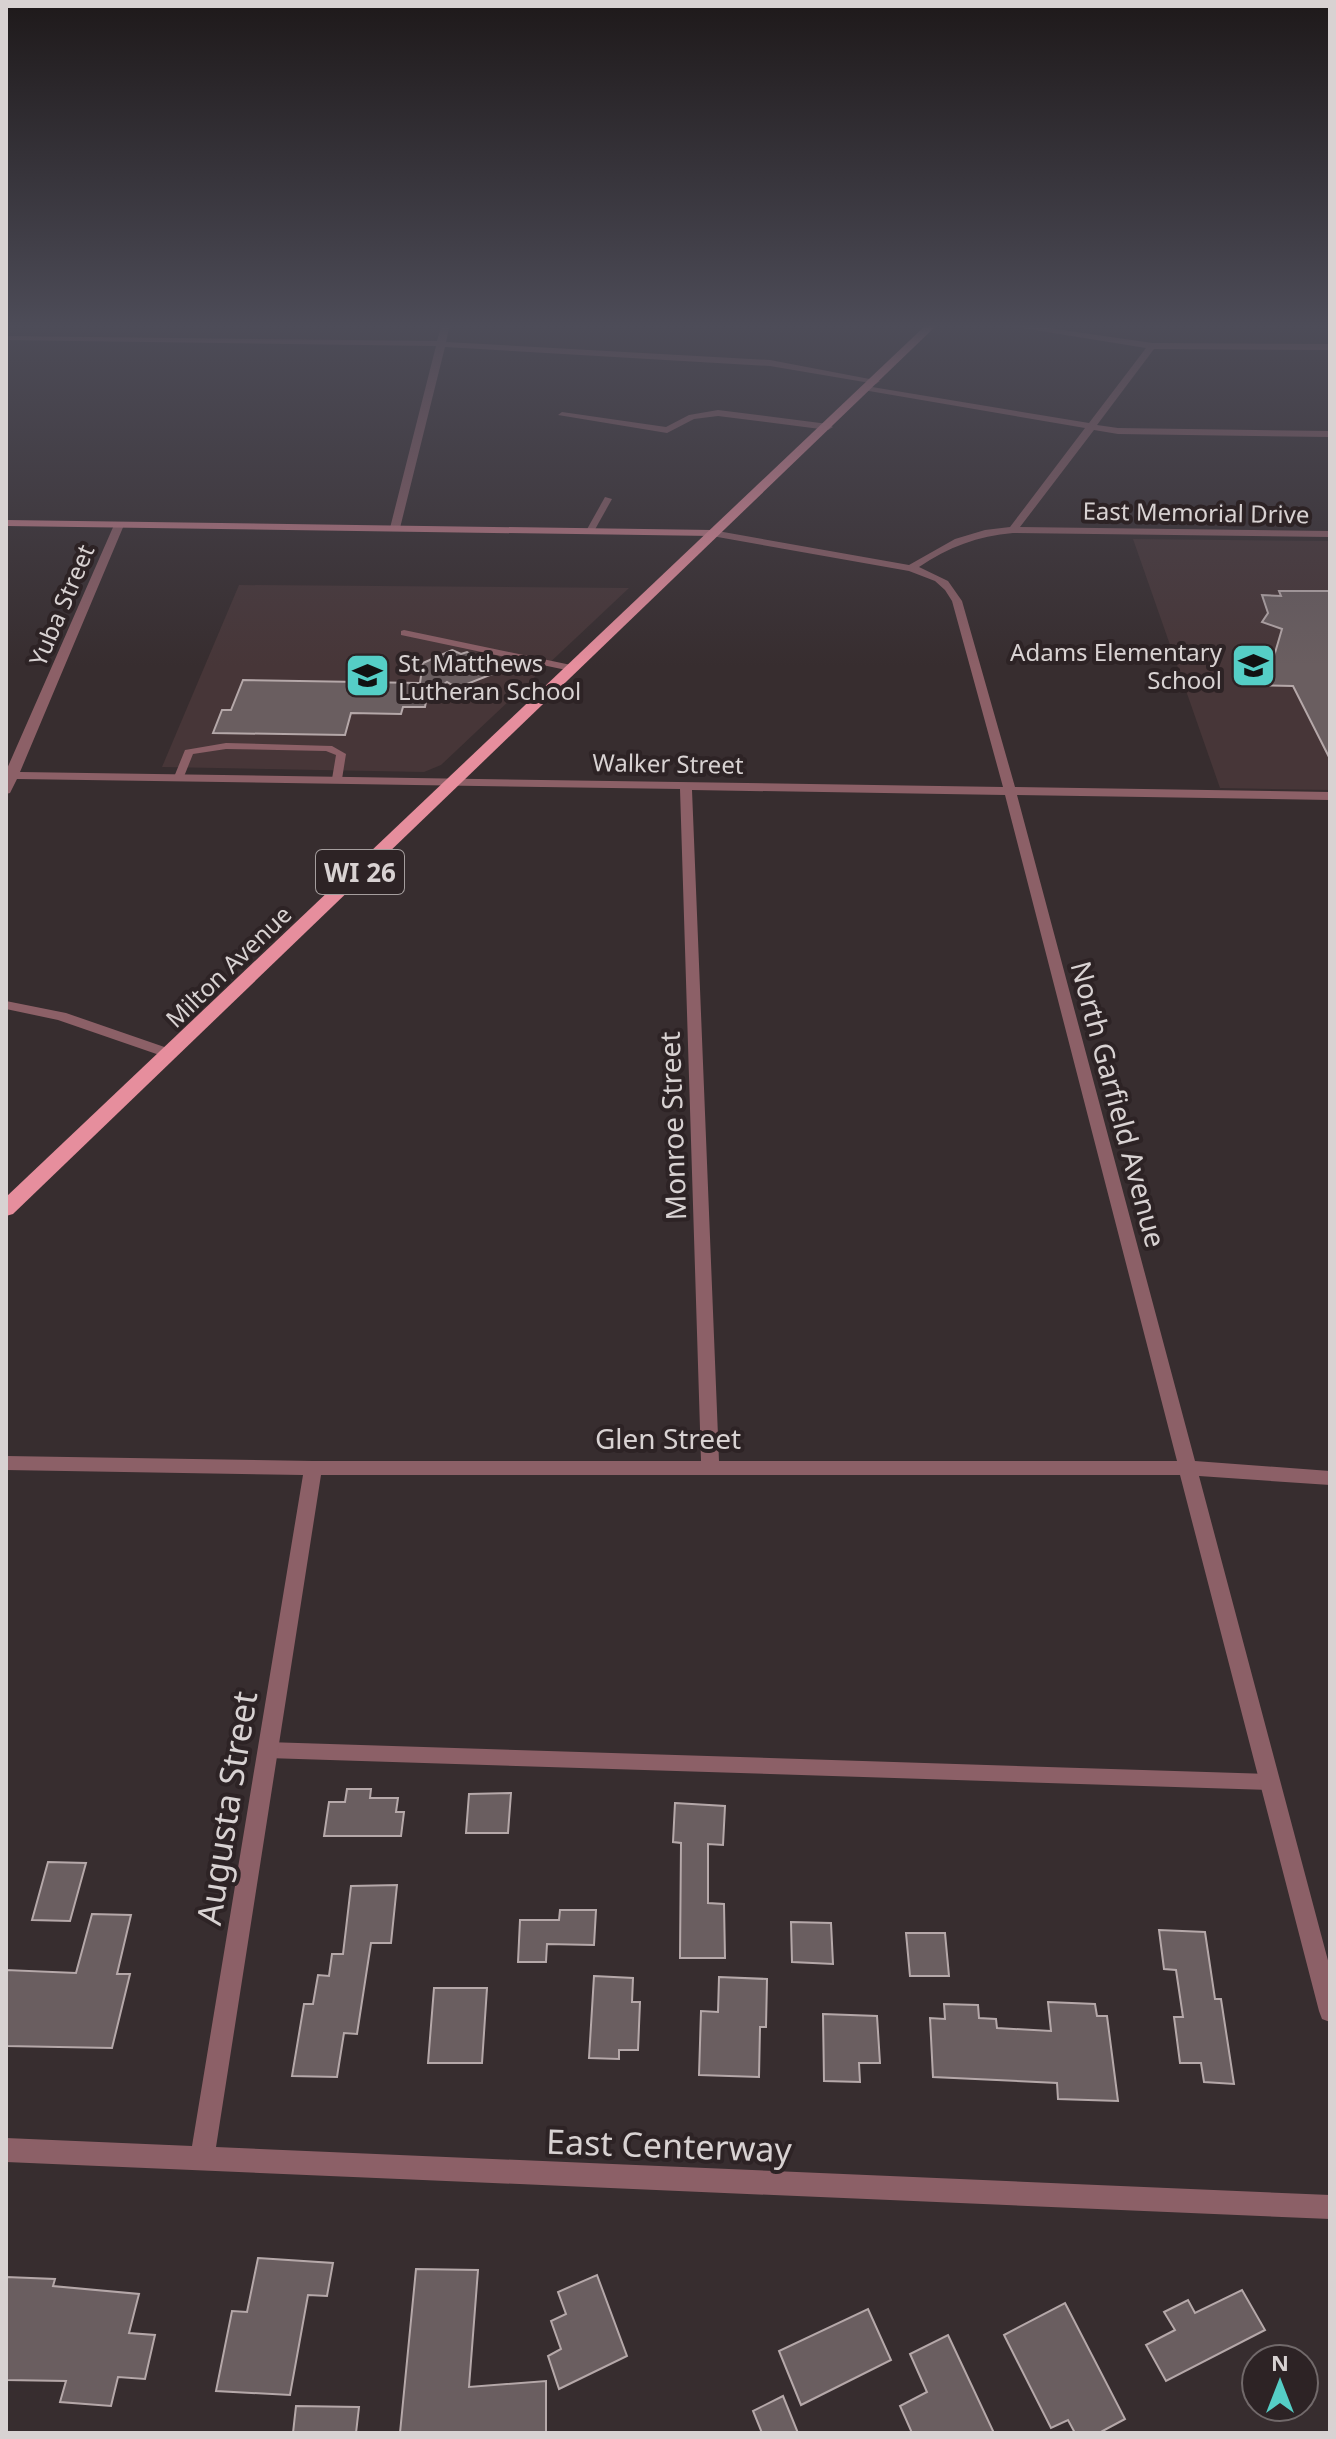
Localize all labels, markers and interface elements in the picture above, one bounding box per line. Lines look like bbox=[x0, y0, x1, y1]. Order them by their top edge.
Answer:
street label: East Memorial Drive bbox=[1082, 494, 1310, 530]
street label: Yuba Street bbox=[21, 539, 102, 671]
place label: Adams Elementary School bbox=[1010, 635, 1223, 696]
school or university icon: Adams Elementary School bbox=[1229, 641, 1277, 689]
place label: St. Matthews Lutheran School bbox=[398, 646, 581, 707]
school or university icon: St. Matthews Lutheran School bbox=[343, 652, 391, 700]
street label: Walker Street bbox=[592, 745, 744, 781]
road number: WI 26 bbox=[316, 850, 404, 894]
street label: Milton Avenue bbox=[158, 898, 298, 1034]
street label: North Garfield Avenue bbox=[1062, 957, 1176, 1251]
street label: Monroe Street bbox=[650, 1031, 694, 1221]
street label: Glen Street bbox=[595, 1419, 741, 1457]
street label: Augusta Street bbox=[185, 1688, 267, 1928]
street label: East Centerway bbox=[545, 2118, 793, 2172]
north arrow bbox=[1240, 2343, 1320, 2423]
text: N bbox=[1271, 2347, 1289, 2377]

